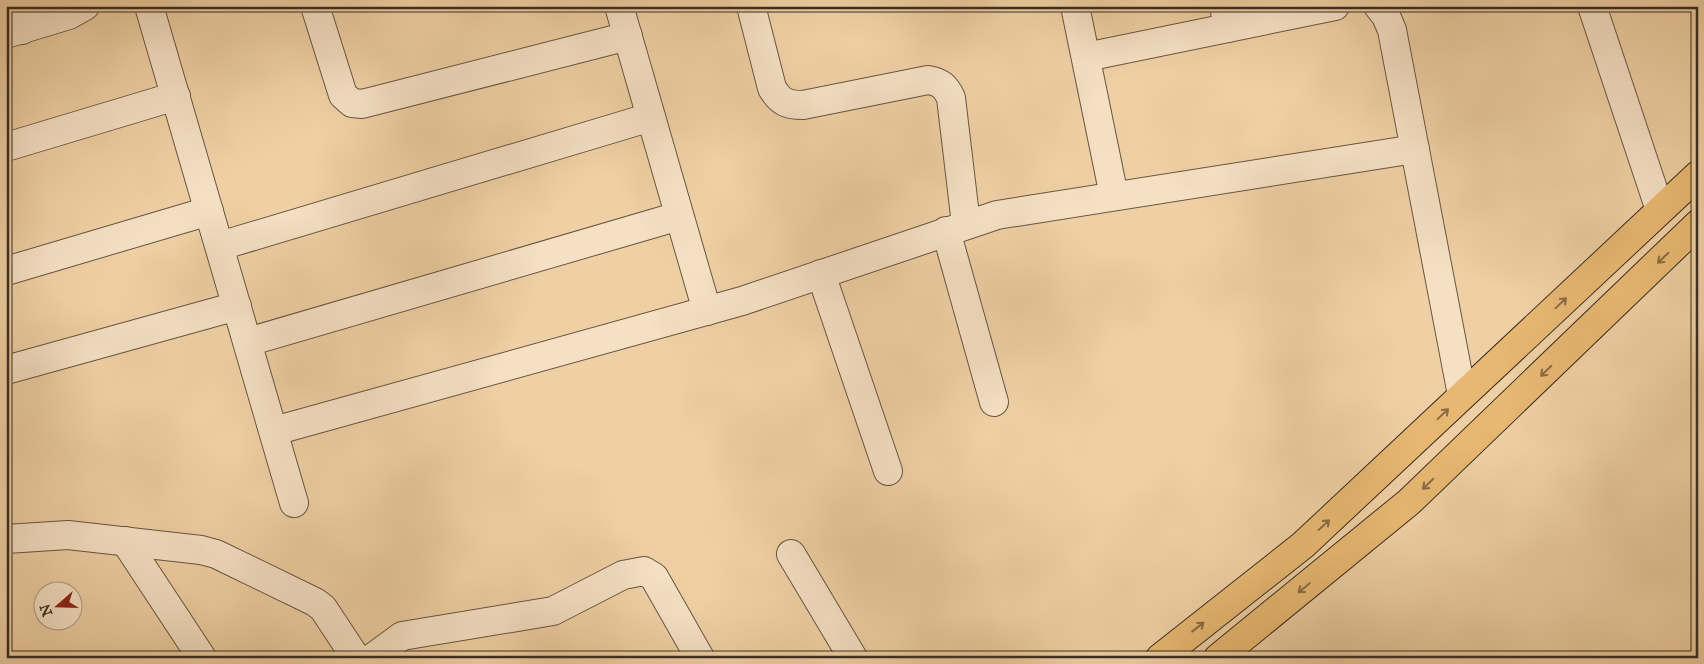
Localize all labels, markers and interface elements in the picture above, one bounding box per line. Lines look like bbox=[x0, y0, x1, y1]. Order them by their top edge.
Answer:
one-way arrow bbox=[1656, 252, 1669, 264]
one-way arrow bbox=[1555, 297, 1568, 309]
one-way arrow bbox=[1539, 365, 1552, 377]
one-way arrow bbox=[1436, 408, 1449, 420]
one-way arrow bbox=[1423, 477, 1435, 489]
one-way arrow bbox=[1318, 519, 1330, 531]
north arrow bbox=[32, 582, 82, 632]
one-way arrow bbox=[1298, 582, 1311, 593]
text: N bbox=[36, 602, 56, 619]
one-way arrow bbox=[1191, 622, 1204, 633]

